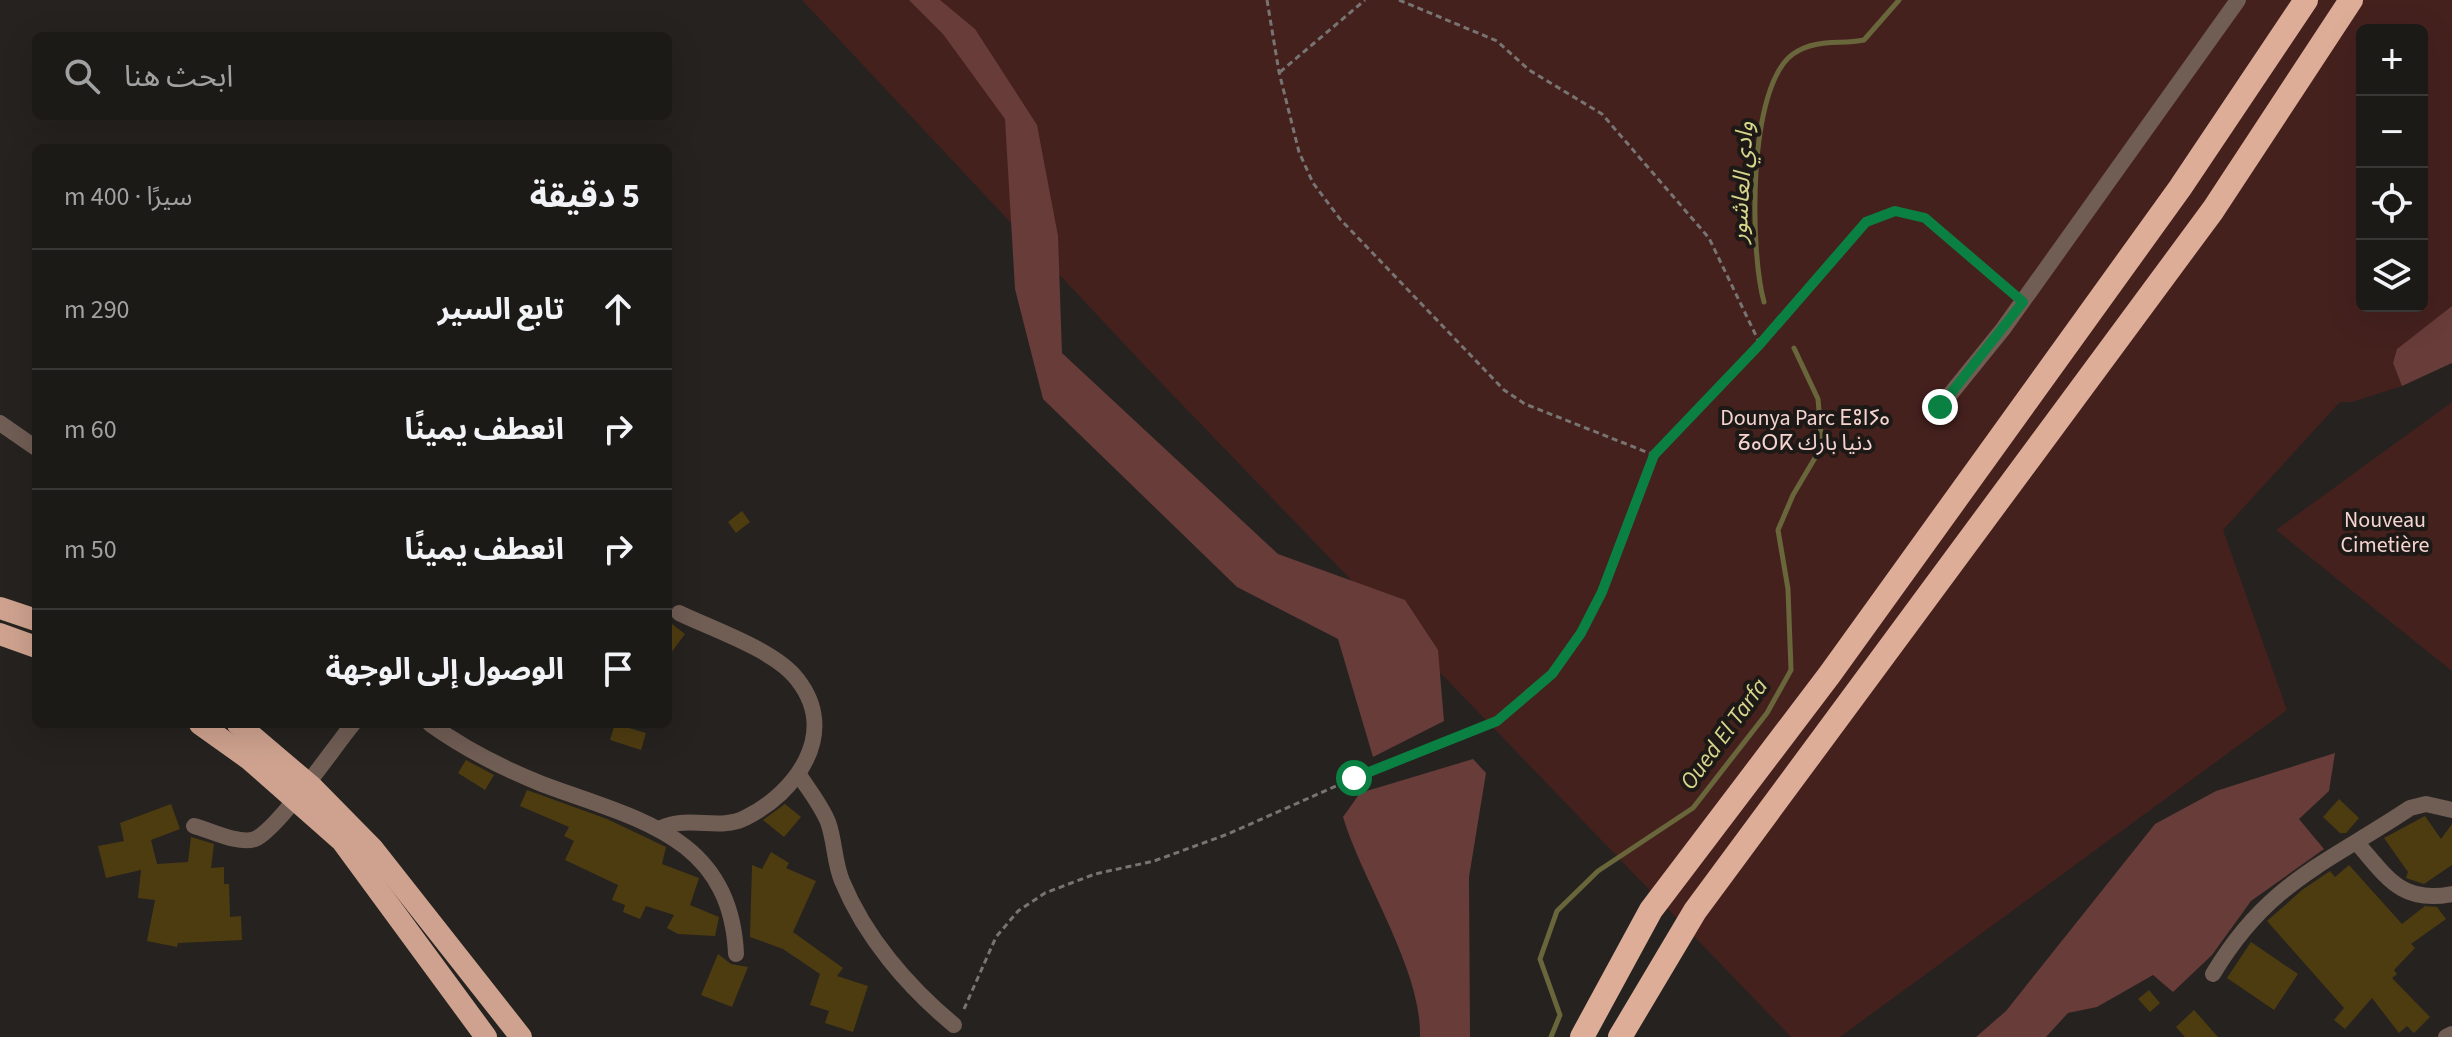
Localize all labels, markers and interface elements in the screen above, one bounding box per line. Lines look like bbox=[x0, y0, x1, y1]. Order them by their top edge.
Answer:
map controls bbox=[2356, 24, 2428, 312]
button: + bbox=[2356, 24, 2428, 96]
search box bbox=[32, 32, 672, 120]
icon: search bbox=[60, 54, 104, 98]
text: ابحث هنا bbox=[124, 55, 233, 98]
button: − bbox=[2356, 96, 2428, 168]
water label: وادي العاشور bbox=[1721, 120, 1763, 246]
button: locate bbox=[2356, 168, 2428, 240]
text: 5 دقيقة bbox=[530, 172, 640, 221]
text: سيرًا · 400 m bbox=[64, 178, 192, 215]
button: layers bbox=[2356, 240, 2428, 312]
icon: ahead bbox=[596, 287, 640, 331]
text: تابع السير bbox=[438, 288, 564, 331]
text: 290 m bbox=[64, 291, 130, 328]
route end bbox=[1922, 389, 1958, 425]
park label: Dounya Parc ⴹⵓⵏⵢⴰ ⵒⴰⵔⴽ دنيا بارك bbox=[1720, 402, 1890, 459]
icon: right bbox=[596, 407, 640, 451]
text: انعطف يمينًا bbox=[405, 408, 564, 451]
text: 60 m bbox=[64, 411, 117, 448]
park label: Nouveau Cimetière bbox=[2341, 504, 2430, 561]
icon: right bbox=[596, 527, 640, 571]
text: انعطف يمينًا bbox=[405, 528, 564, 571]
text: 50 m bbox=[64, 531, 117, 568]
icon: arrive bbox=[596, 647, 640, 691]
text: الوصول إلى الوجهة bbox=[325, 648, 564, 691]
water label: Oued El Tarfa bbox=[1671, 671, 1777, 797]
route start bbox=[1336, 760, 1372, 796]

